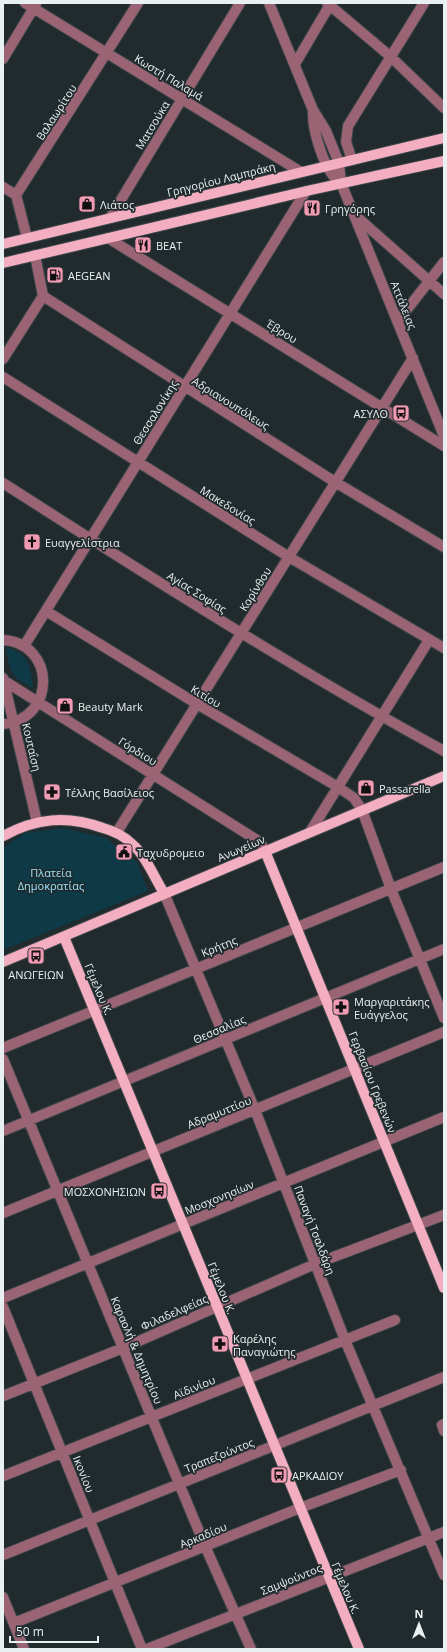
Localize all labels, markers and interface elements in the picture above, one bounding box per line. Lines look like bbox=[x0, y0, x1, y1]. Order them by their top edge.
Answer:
street label: Κωστή Παλαμά bbox=[132, 51, 206, 104]
street label: Βαλαωρίτου bbox=[32, 81, 80, 143]
street label: Ματσούκα bbox=[132, 98, 173, 152]
street label: Γρηγορίου Λαμπράκη bbox=[165, 158, 277, 200]
shop icon: Λιάτος bbox=[77, 194, 97, 214]
place label: Λιάτος bbox=[100, 197, 134, 212]
restaurant icon: Γρηγόρης bbox=[302, 198, 322, 218]
place label: Γρηγόρης bbox=[325, 201, 375, 216]
restaurant icon: ΒΕΑΤ bbox=[133, 235, 153, 255]
place label: ΒΕΑΤ bbox=[156, 238, 182, 253]
fuel station icon: AEGEAN bbox=[45, 265, 65, 285]
place label: AEGEAN bbox=[68, 268, 110, 283]
street label: Αττάλειας bbox=[387, 279, 421, 331]
street label: Έβρου bbox=[263, 315, 301, 346]
street label: Αδριανουπόλεως bbox=[189, 373, 273, 433]
street label: Θεσσαλονίκης bbox=[129, 377, 181, 447]
bus stop icon: ΑΣΥΛΟ bbox=[391, 403, 411, 423]
place label: ΑΣΥΛΟ bbox=[353, 406, 388, 421]
street label: Μακεδονίας bbox=[197, 482, 259, 528]
church icon: Ευαγγελίστρια bbox=[22, 532, 42, 552]
place label: Ευαγγελίστρια bbox=[45, 535, 120, 550]
street label: Κορίνθου bbox=[236, 564, 275, 614]
street label: Αγίας Σοφίας bbox=[164, 568, 230, 616]
street label: Κιτίου bbox=[188, 681, 224, 711]
shop icon: Beauty Mark bbox=[55, 696, 75, 716]
place label: Beauty Mark bbox=[78, 699, 143, 714]
street label: Κουταΐση bbox=[19, 721, 45, 773]
street label: Γόρδιου bbox=[116, 733, 160, 769]
shop icon: Passarella bbox=[356, 778, 376, 798]
place label: Passarella bbox=[379, 781, 431, 796]
pharmacy icon: Τέλλης Βασίλειος bbox=[42, 782, 62, 802]
place label: Τέλλης Βασίλειος bbox=[65, 785, 154, 800]
street label: Ανωγείων bbox=[215, 831, 267, 865]
public building icon: Ταχυδρομειο bbox=[114, 842, 134, 862]
place label: Ταχυδρομειο bbox=[137, 845, 205, 860]
park label: Πλατεία Δημοκρατίας bbox=[18, 865, 84, 893]
street label: Κρήτης bbox=[199, 932, 239, 960]
bus stop icon: ΑΝΩΓΕΙΩΝ bbox=[26, 946, 46, 966]
street label: Γέμελου Κ. bbox=[81, 961, 117, 1017]
place label: ΑΝΩΓΕΙΩΝ bbox=[8, 967, 64, 982]
place label: Μαργαριτάκης Ευάγγελος bbox=[354, 994, 430, 1022]
pharmacy icon: Μαργαριτάκης Ευάγγελος bbox=[331, 997, 351, 1017]
street label: Θεσσαλίας bbox=[190, 1011, 248, 1047]
street label: Γερβασίου Γρεβενών bbox=[346, 1029, 400, 1135]
street label: Αδραμυττίου bbox=[185, 1092, 254, 1132]
street label: Μοσχονησίων bbox=[182, 1176, 256, 1218]
bus stop icon: ΜΟΣΧΟΝΗΣΙΩΝ bbox=[149, 1181, 169, 1201]
street label: Παναγή Τσαλδάρη bbox=[291, 1183, 339, 1277]
place label: ΜΟΣΧΟΝΗΣΙΩΝ bbox=[64, 1184, 146, 1199]
street label: Γέμελου Κ. bbox=[205, 1260, 239, 1316]
street label: Φιλαδελφείας bbox=[138, 1291, 210, 1333]
street label: Καραολή & Δημητρίου bbox=[108, 1294, 167, 1406]
place label: Καρέλης Παναγιώτης bbox=[233, 1331, 296, 1359]
pharmacy icon: Καρέλης Παναγιώτης bbox=[210, 1334, 230, 1354]
street label: Αϊδινίου bbox=[171, 1372, 217, 1402]
street label: Τραπεζούντος bbox=[182, 1434, 256, 1476]
street label: Ικονίου bbox=[70, 1453, 98, 1495]
bus stop icon: ΑΡΚΑΔΙΟΥ bbox=[269, 1465, 289, 1485]
place label: ΑΡΚΑΔΙΟΥ bbox=[292, 1468, 344, 1483]
street label: Αρκαδίου bbox=[177, 1519, 229, 1551]
street label: Σαμψούντος bbox=[258, 1560, 324, 1598]
street label: Γέμελου Κ. bbox=[328, 1560, 364, 1616]
north arrow bbox=[399, 1604, 439, 1644]
text: N bbox=[415, 1606, 423, 1621]
scale bar bbox=[10, 1618, 98, 1644]
text: 50 m bbox=[16, 1623, 44, 1640]

